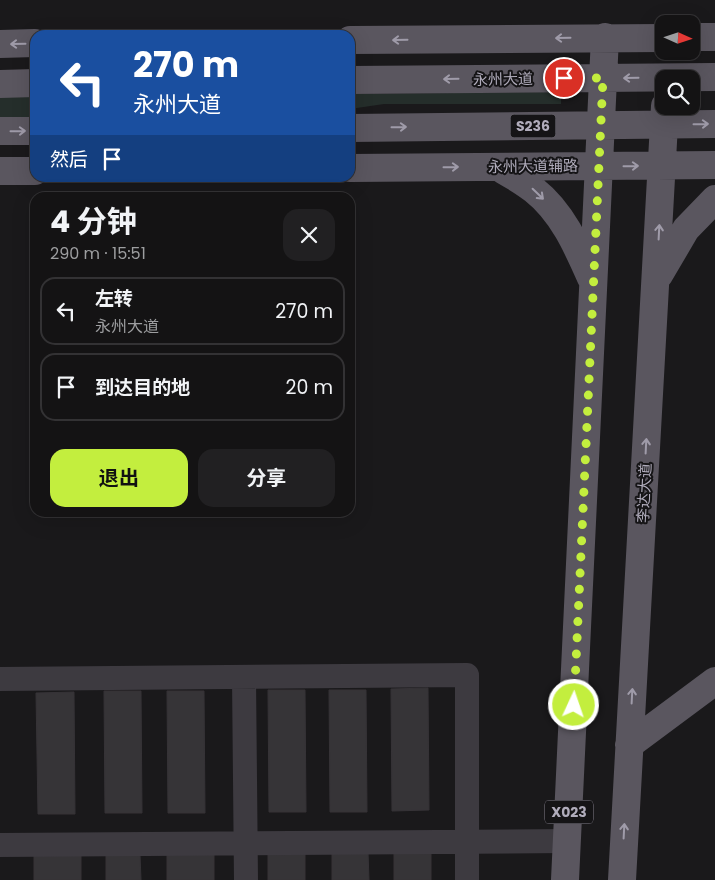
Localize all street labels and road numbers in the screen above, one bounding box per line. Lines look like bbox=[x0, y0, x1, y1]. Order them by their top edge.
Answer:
street label: 永州大道 bbox=[473, 68, 533, 90]
road number: S236 bbox=[510, 114, 556, 138]
street label: 永州大道辅路 bbox=[488, 155, 578, 177]
street label: 李达大道 bbox=[632, 462, 656, 524]
road number: X023 bbox=[545, 800, 593, 824]

